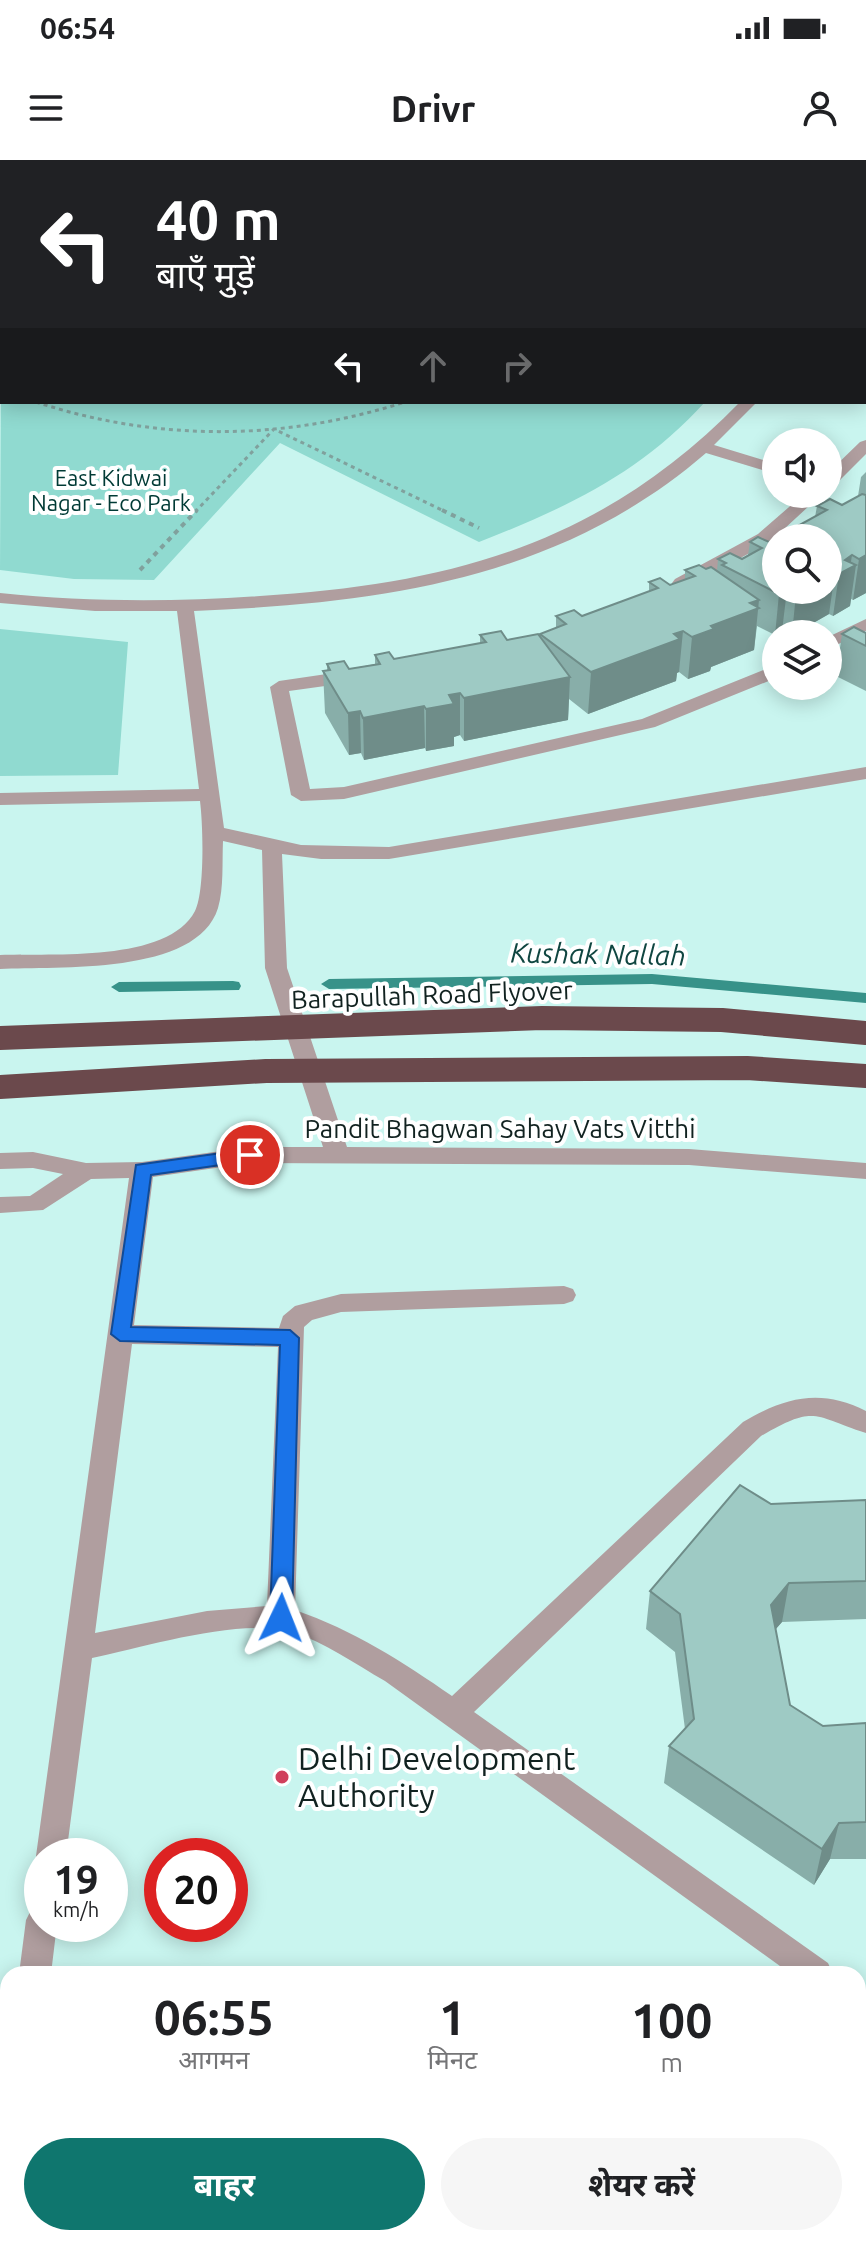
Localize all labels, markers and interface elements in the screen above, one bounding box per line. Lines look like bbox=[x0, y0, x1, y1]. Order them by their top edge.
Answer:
text: 06:54 bbox=[40, 11, 115, 45]
icon: menu bbox=[24, 86, 68, 130]
icon: person bbox=[798, 86, 842, 130]
text: Drivr bbox=[391, 88, 475, 129]
text: 40 m bbox=[156, 188, 281, 251]
icon: left bbox=[24, 192, 128, 296]
text: बाएँ मुड़ें bbox=[156, 254, 255, 295]
icon: left bbox=[327, 344, 371, 388]
icon: ahead bbox=[411, 344, 455, 388]
icon: right bbox=[495, 344, 539, 388]
map controls bbox=[762, 428, 842, 700]
button: sound bbox=[762, 428, 842, 508]
park label: East Kidwai Nagar - Eco Park bbox=[31, 465, 191, 515]
button: search bbox=[762, 524, 842, 604]
button: layers bbox=[762, 620, 842, 700]
water label: Kushak Nallah bbox=[510, 936, 686, 971]
street label: Barapullah Road Flyover bbox=[291, 975, 573, 1014]
street label: Pandit Bhagwan Sahay Vats Vitthi bbox=[304, 1114, 696, 1143]
pin bbox=[216, 1121, 284, 1189]
icon: arrive bbox=[228, 1133, 272, 1177]
position arrow bbox=[239, 1576, 323, 1660]
place label: Delhi Development Authority bbox=[298, 1740, 576, 1813]
marker: Delhi Development Authority bbox=[273, 1768, 291, 1786]
speed limit sign: 20 bbox=[144, 1838, 248, 1942]
text: 19 bbox=[53, 1857, 99, 1902]
text: km/h bbox=[53, 1898, 99, 1921]
text: 06:55 bbox=[154, 1990, 274, 2044]
text: 1 bbox=[439, 1990, 466, 2044]
text: 100 bbox=[631, 1993, 712, 2047]
text: आगमन bbox=[178, 2045, 249, 2074]
text: मिनट bbox=[428, 2045, 477, 2074]
text: m bbox=[660, 2048, 683, 2077]
button: बाहर bbox=[24, 2138, 425, 2230]
button: शेयर करें bbox=[441, 2138, 842, 2230]

